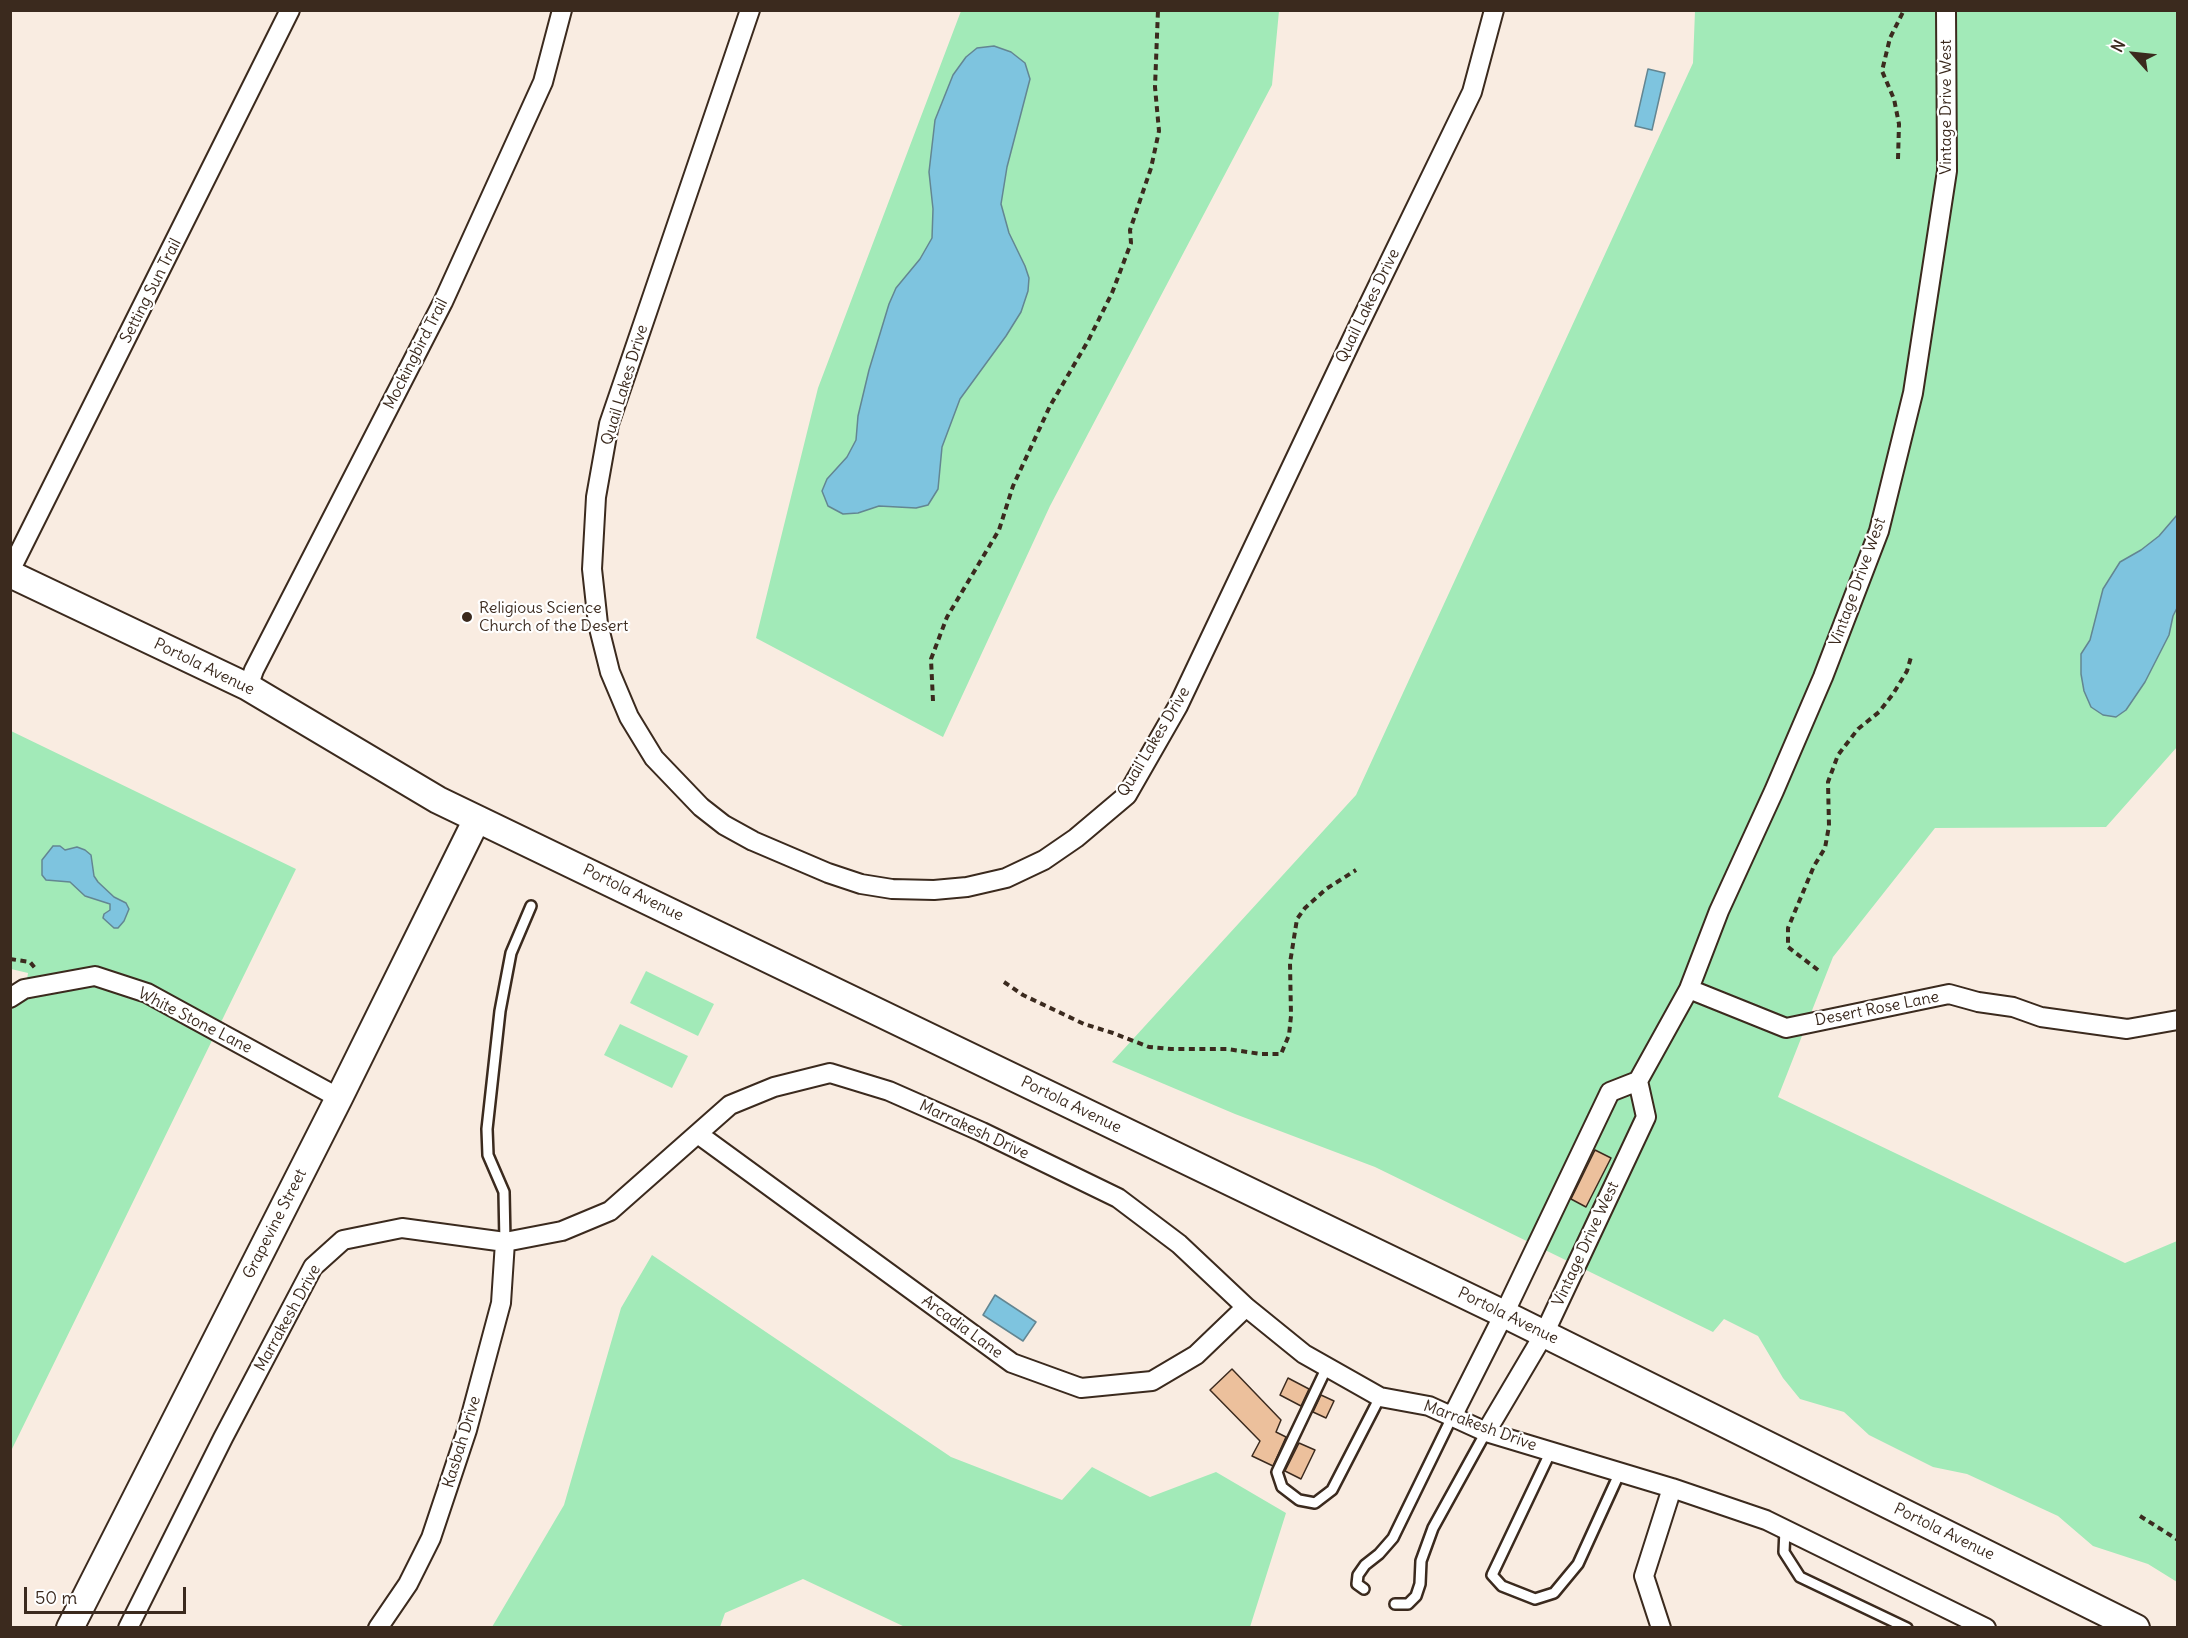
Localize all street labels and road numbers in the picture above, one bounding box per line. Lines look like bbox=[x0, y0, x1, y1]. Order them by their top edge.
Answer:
street label: Vintage Drive West bbox=[1936, 39, 1956, 175]
street label: Setting Sun Trail bbox=[116, 235, 186, 347]
street label: Quail Lakes Drive bbox=[1332, 246, 1404, 366]
street label: Mockingbird Trail bbox=[380, 295, 452, 413]
street label: Quail Lakes Drive bbox=[598, 323, 652, 447]
street label: Vintage Drive West bbox=[1826, 515, 1890, 649]
street label: Portola Avenue bbox=[151, 634, 257, 700]
street label: Quail Lakes Drive bbox=[1114, 684, 1194, 800]
street label: Portola Avenue bbox=[580, 860, 686, 926]
street label: White Stone Lane bbox=[135, 984, 255, 1058]
street label: Desert Rose Lane bbox=[1813, 988, 1941, 1030]
street label: Portola Avenue bbox=[1018, 1072, 1124, 1138]
street label: Marrakesh Drive bbox=[916, 1096, 1032, 1164]
street label: Grapevine Street bbox=[239, 1166, 311, 1282]
street label: Vintage Drive West bbox=[1549, 1179, 1623, 1309]
street label: Marrakesh Drive bbox=[251, 1261, 325, 1375]
street label: Portola Avenue bbox=[1455, 1283, 1561, 1349]
street label: Arcadia Lane bbox=[918, 1291, 1006, 1363]
street label: Kasbah Drive bbox=[439, 1394, 485, 1490]
street label: Marrakesh Drive bbox=[1421, 1397, 1539, 1455]
street label: Portola Avenue bbox=[1891, 1499, 1997, 1565]

